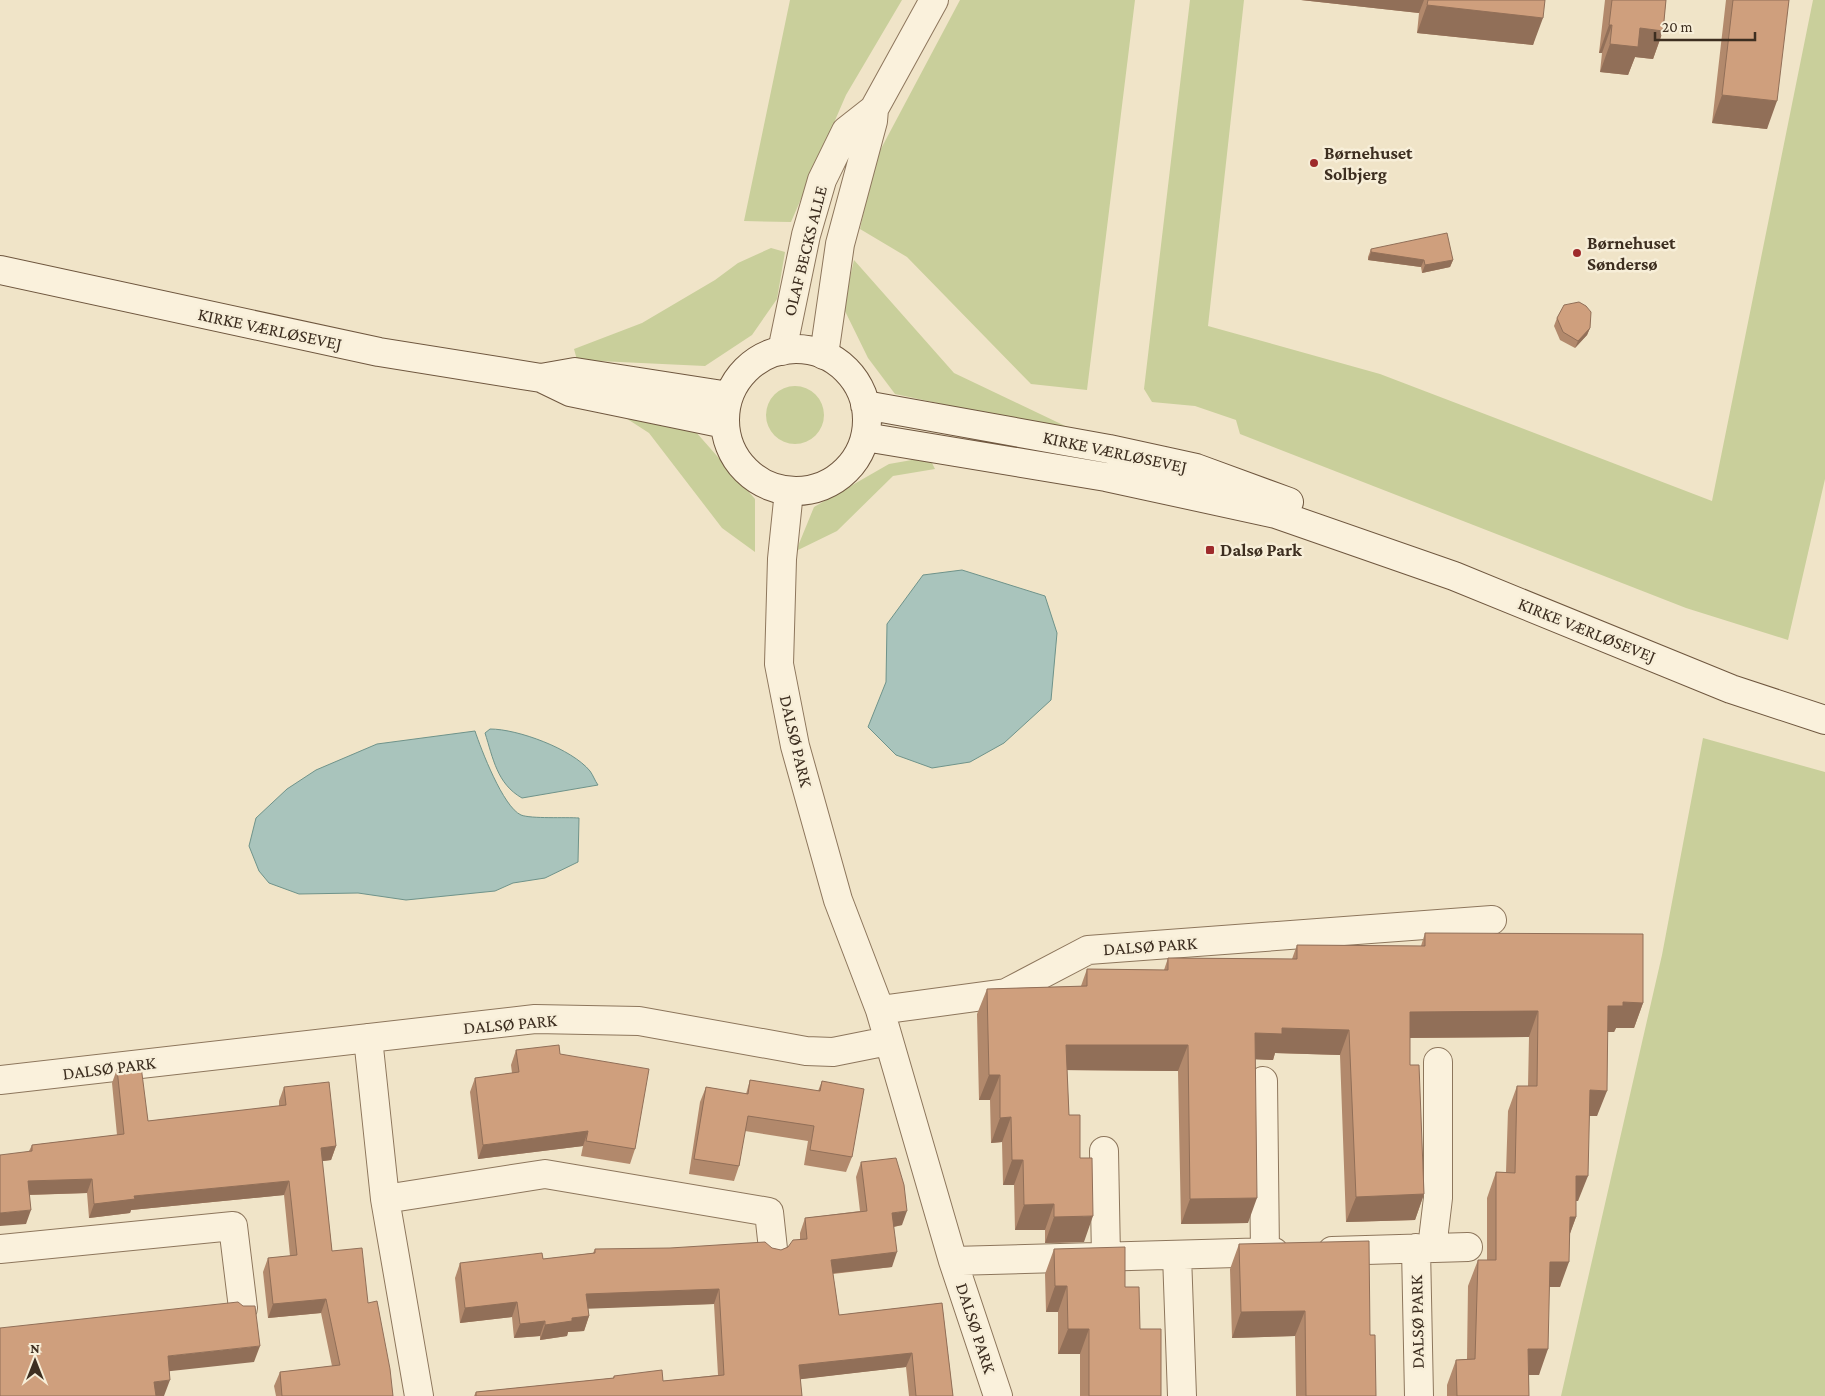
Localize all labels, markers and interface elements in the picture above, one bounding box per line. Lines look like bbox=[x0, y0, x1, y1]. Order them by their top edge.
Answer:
scale bar bbox=[1655, 10, 1755, 42]
text: 20 m bbox=[1662, 19, 1693, 35]
place label: Børnehuset Solbjerg bbox=[1324, 143, 1413, 185]
marker: Børnehuset Solbjerg bbox=[1308, 157, 1320, 169]
street label: OLAF BECKS ALLE bbox=[779, 183, 831, 318]
place label: Børnehuset Søndersø bbox=[1587, 233, 1676, 274]
marker: Børnehuset Søndersø bbox=[1571, 247, 1583, 259]
street label: KIRKE VÆRLØSEVEJ bbox=[196, 304, 344, 354]
street label: KIRKE VÆRLØSEVEJ bbox=[1041, 427, 1189, 477]
place label: Dalsø Park bbox=[1220, 540, 1302, 560]
marker: Dalsø Park bbox=[1204, 544, 1216, 556]
street label: KIRKE VÆRLØSEVEJ bbox=[1515, 593, 1659, 667]
street label: DALSØ PARK bbox=[776, 693, 816, 790]
street label: DALSØ PARK bbox=[1102, 933, 1198, 959]
street label: DALSØ PARK bbox=[462, 1010, 558, 1038]
street label: DALSØ PARK bbox=[61, 1052, 157, 1084]
street label: DALSØ PARK bbox=[1406, 1274, 1428, 1369]
street label: DALSØ PARK bbox=[952, 1280, 1000, 1376]
north arrow bbox=[10, 1336, 60, 1386]
text: N bbox=[30, 1340, 40, 1356]

